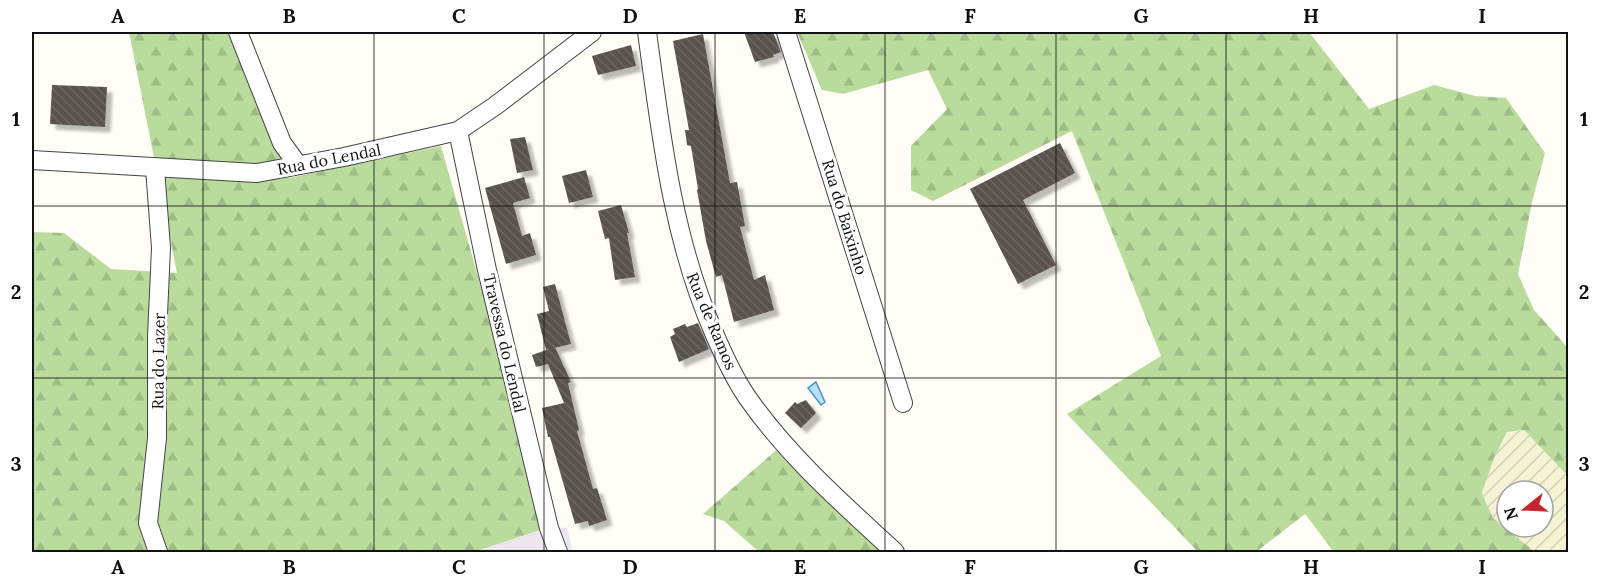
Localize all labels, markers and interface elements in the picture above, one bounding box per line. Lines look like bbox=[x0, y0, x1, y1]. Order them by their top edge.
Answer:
text: A bbox=[111, 3, 125, 28]
text: B bbox=[282, 3, 296, 28]
text: C bbox=[452, 3, 466, 28]
text: D bbox=[622, 3, 638, 28]
text: E bbox=[794, 3, 806, 28]
text: F bbox=[964, 3, 976, 28]
text: G bbox=[1133, 3, 1149, 28]
text: H bbox=[1303, 3, 1319, 28]
text: I bbox=[1478, 3, 1486, 28]
text: 1 bbox=[12, 106, 20, 131]
text: 1 bbox=[1580, 106, 1588, 131]
street label: Rua do Lendal bbox=[276, 139, 382, 179]
street label: Rua do Baixinho bbox=[818, 157, 872, 277]
street label: Rua de Ramos bbox=[682, 269, 742, 373]
street label: Travessa do Lendal bbox=[479, 272, 531, 414]
text: 2 bbox=[11, 279, 21, 304]
text: 2 bbox=[1579, 279, 1589, 304]
street label: Rua do Lazer bbox=[147, 312, 169, 410]
text: 3 bbox=[10, 451, 22, 476]
text: 3 bbox=[1578, 451, 1590, 476]
north arrow bbox=[1495, 479, 1555, 539]
text: N bbox=[1499, 505, 1522, 523]
text: A bbox=[111, 554, 125, 579]
text: B bbox=[282, 554, 296, 579]
text: C bbox=[452, 554, 466, 579]
text: D bbox=[622, 554, 638, 579]
text: E bbox=[794, 554, 806, 579]
text: F bbox=[964, 554, 976, 579]
text: G bbox=[1133, 554, 1149, 579]
text: H bbox=[1303, 554, 1319, 579]
text: I bbox=[1478, 554, 1486, 579]

